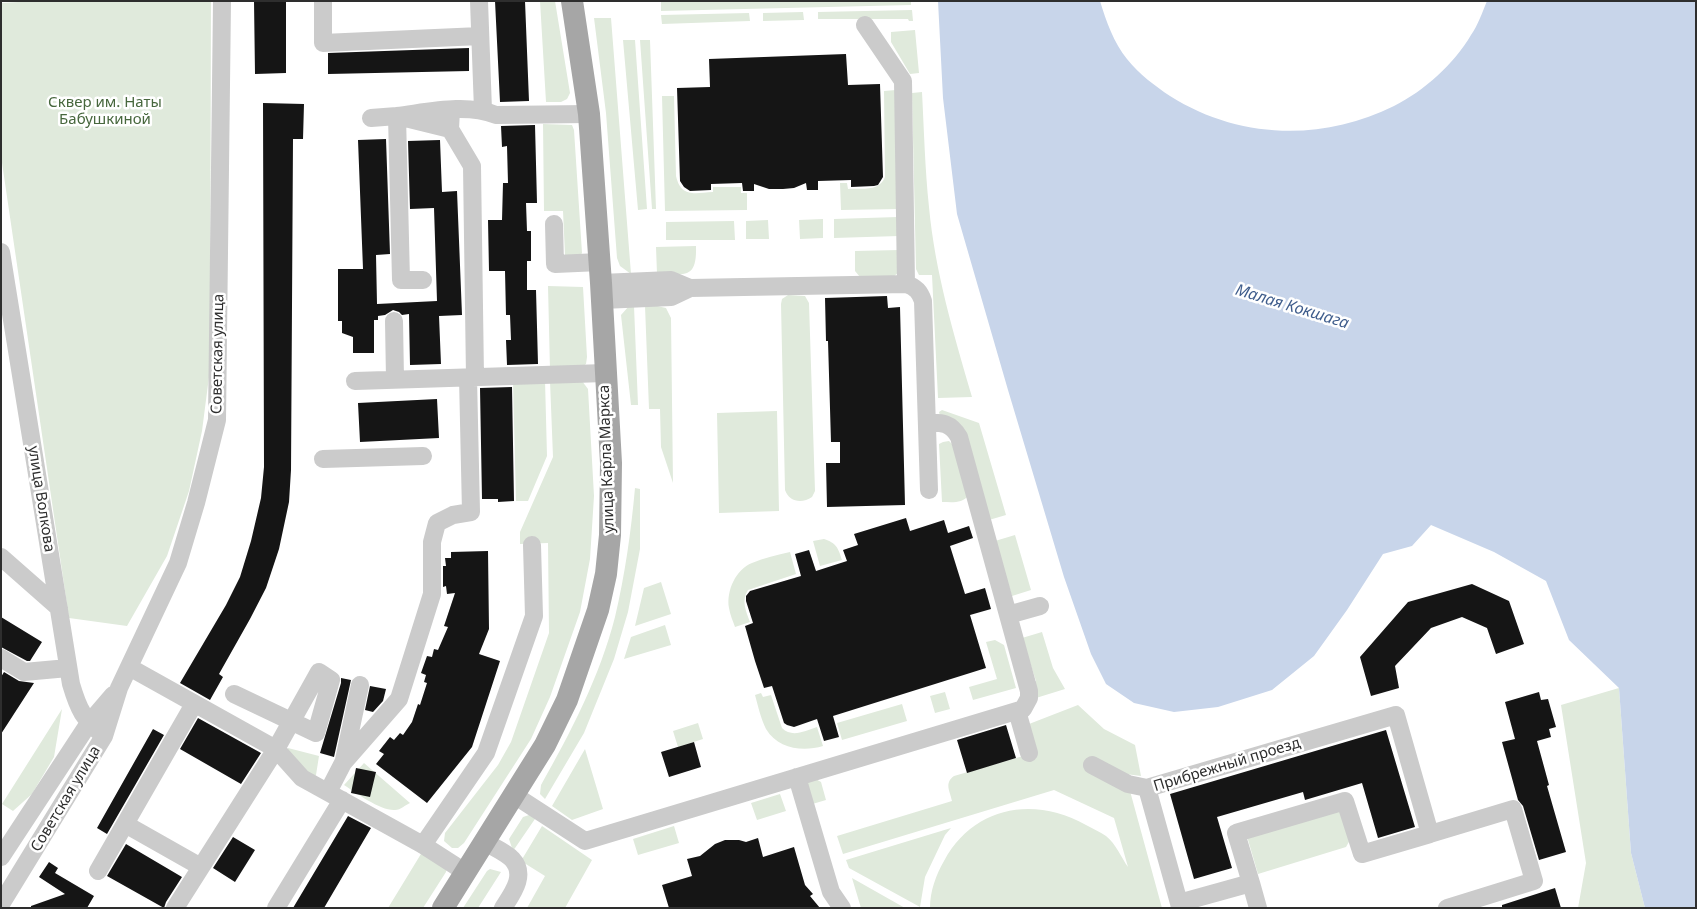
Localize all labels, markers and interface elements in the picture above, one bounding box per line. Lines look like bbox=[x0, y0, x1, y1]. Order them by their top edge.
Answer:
park label: Сквер им. Наты Бабушкиной bbox=[48, 94, 162, 129]
water label: Малая Кокшага bbox=[1233, 281, 1351, 333]
street label: Советская улица bbox=[208, 294, 228, 414]
street label: улица Карла Маркса bbox=[595, 384, 619, 534]
street label: улица Волкова bbox=[24, 445, 58, 553]
street label: Прибрежный проезд bbox=[1151, 734, 1303, 796]
street label: Советская улица bbox=[27, 743, 105, 855]

